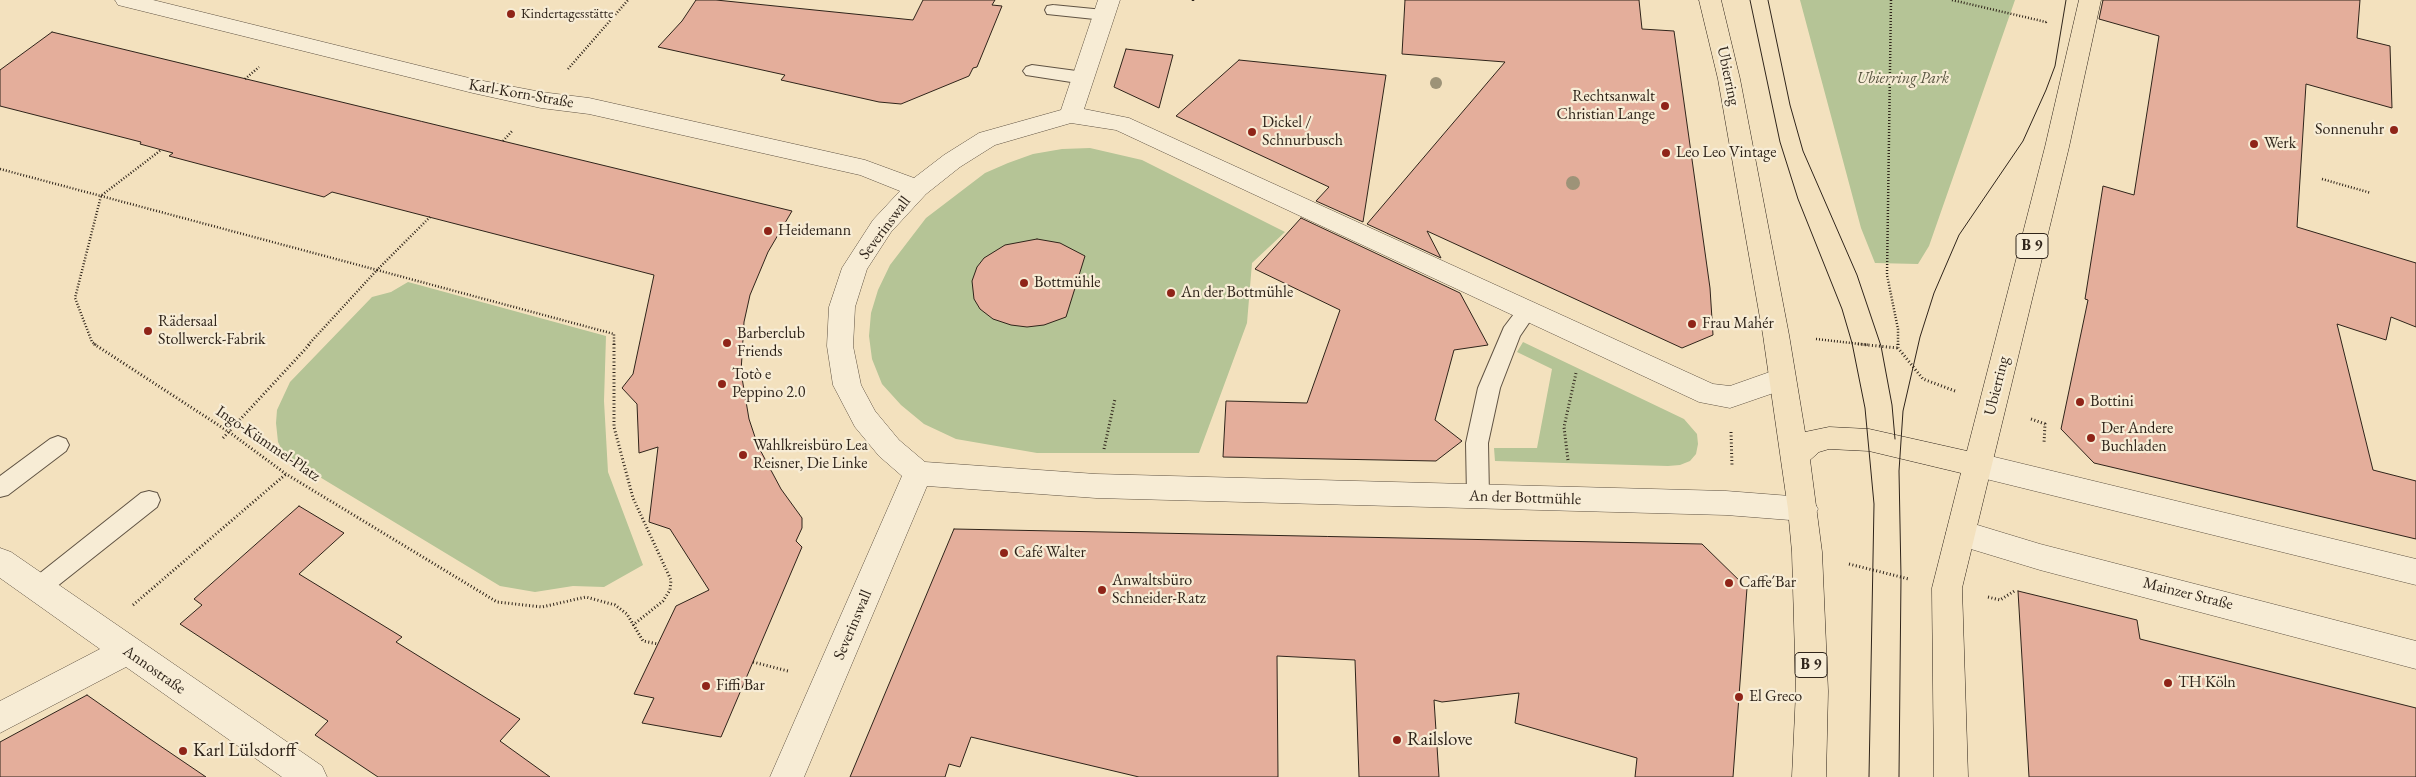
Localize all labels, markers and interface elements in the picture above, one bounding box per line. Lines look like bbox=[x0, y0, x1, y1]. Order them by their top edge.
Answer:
place label: Kindertagesstätte bbox=[521, 6, 613, 22]
marker: Kindertagesstätte bbox=[505, 8, 517, 20]
street label: Ubierring bbox=[1712, 45, 1744, 107]
park label: Ubierring Park bbox=[1857, 69, 1949, 89]
street label: Karl-Korn-Straße bbox=[467, 75, 575, 113]
place label: Rechtsanwalt Christian Lange bbox=[1557, 87, 1655, 125]
marker: Rechtsanwalt Christian Lange bbox=[1659, 100, 1671, 112]
place label: Dickel / Schnurbusch bbox=[1262, 113, 1343, 151]
place label: Sonnenuhr bbox=[2315, 120, 2384, 140]
marker: Sonnenuhr bbox=[2388, 124, 2400, 136]
marker: Dickel / Schnurbusch bbox=[1246, 126, 1258, 138]
place label: Werk bbox=[2264, 134, 2296, 154]
marker: Werk bbox=[2248, 138, 2260, 150]
place label: Leo Leo Vintage bbox=[1676, 143, 1776, 163]
marker: Leo Leo Vintage bbox=[1660, 147, 1672, 159]
street label: Severinswall bbox=[855, 193, 915, 263]
place label: Heidemann bbox=[778, 221, 851, 241]
marker: Heidemann bbox=[762, 225, 774, 237]
road number: B 9 bbox=[2016, 234, 2048, 258]
place label: Bottmühle bbox=[1034, 273, 1101, 293]
marker: Bottmühle bbox=[1018, 277, 1030, 289]
place label: An der Bottmühle bbox=[1181, 283, 1293, 303]
marker: An der Bottmühle bbox=[1165, 287, 1177, 299]
place label: Rädersaal Stollwerck-Fabrik bbox=[158, 312, 265, 350]
place label: Frau Mahér bbox=[1702, 314, 1774, 334]
marker: Frau Mahér bbox=[1686, 318, 1698, 330]
place label: Barberclub Friends bbox=[737, 324, 805, 362]
marker: Rädersaal Stollwerck-Fabrik bbox=[142, 325, 154, 337]
marker: Barberclub Friends bbox=[721, 337, 733, 349]
street label: Ubierring bbox=[1980, 354, 2014, 418]
place label: Totò e Peppino 2.0 bbox=[732, 365, 805, 403]
marker: Totò e Peppino 2.0 bbox=[716, 378, 728, 390]
place label: Bottini bbox=[2090, 392, 2134, 412]
marker: Bottini bbox=[2074, 396, 2086, 408]
street label: Ingo-Kümmel-Platz bbox=[212, 402, 324, 486]
place label: Der Andere Buchladen bbox=[2101, 419, 2173, 457]
marker: Der Andere Buchladen bbox=[2085, 432, 2097, 444]
place label: Wahlkreisbüro Lea Reisner, Die Linke bbox=[753, 436, 868, 474]
marker: Wahlkreisbüro Lea Reisner, Die Linke bbox=[737, 449, 749, 461]
street label: An der Bottmühle bbox=[1469, 486, 1581, 510]
place label: Café Walter bbox=[1014, 543, 1086, 563]
marker: Café Walter bbox=[998, 547, 1010, 559]
place label: Anwaltsbüro Schneider-Ratz bbox=[1112, 571, 1206, 609]
place label: Caffe´Bar bbox=[1739, 573, 1796, 593]
street label: Mainzer Straße bbox=[2141, 574, 2235, 614]
marker: Caffe´Bar bbox=[1723, 577, 1735, 589]
marker: Anwaltsbüro Schneider-Ratz bbox=[1096, 584, 1108, 596]
street label: Severinswall bbox=[830, 587, 876, 663]
street label: Annostraße bbox=[119, 641, 189, 699]
road number: B 9 bbox=[1795, 652, 1827, 678]
place label: TH Köln bbox=[2178, 673, 2236, 693]
place label: Fiffi Bar bbox=[716, 676, 765, 696]
marker: TH Köln bbox=[2162, 677, 2174, 689]
marker: Fiffi Bar bbox=[700, 680, 712, 692]
place label: El Greco bbox=[1749, 687, 1802, 707]
marker: El Greco bbox=[1733, 691, 1745, 703]
place label: Railslove bbox=[1407, 729, 1472, 751]
marker: Railslove bbox=[1391, 734, 1403, 746]
place label: Karl Lülsdorff bbox=[193, 740, 296, 762]
marker: Karl Lülsdorff bbox=[177, 745, 189, 757]

